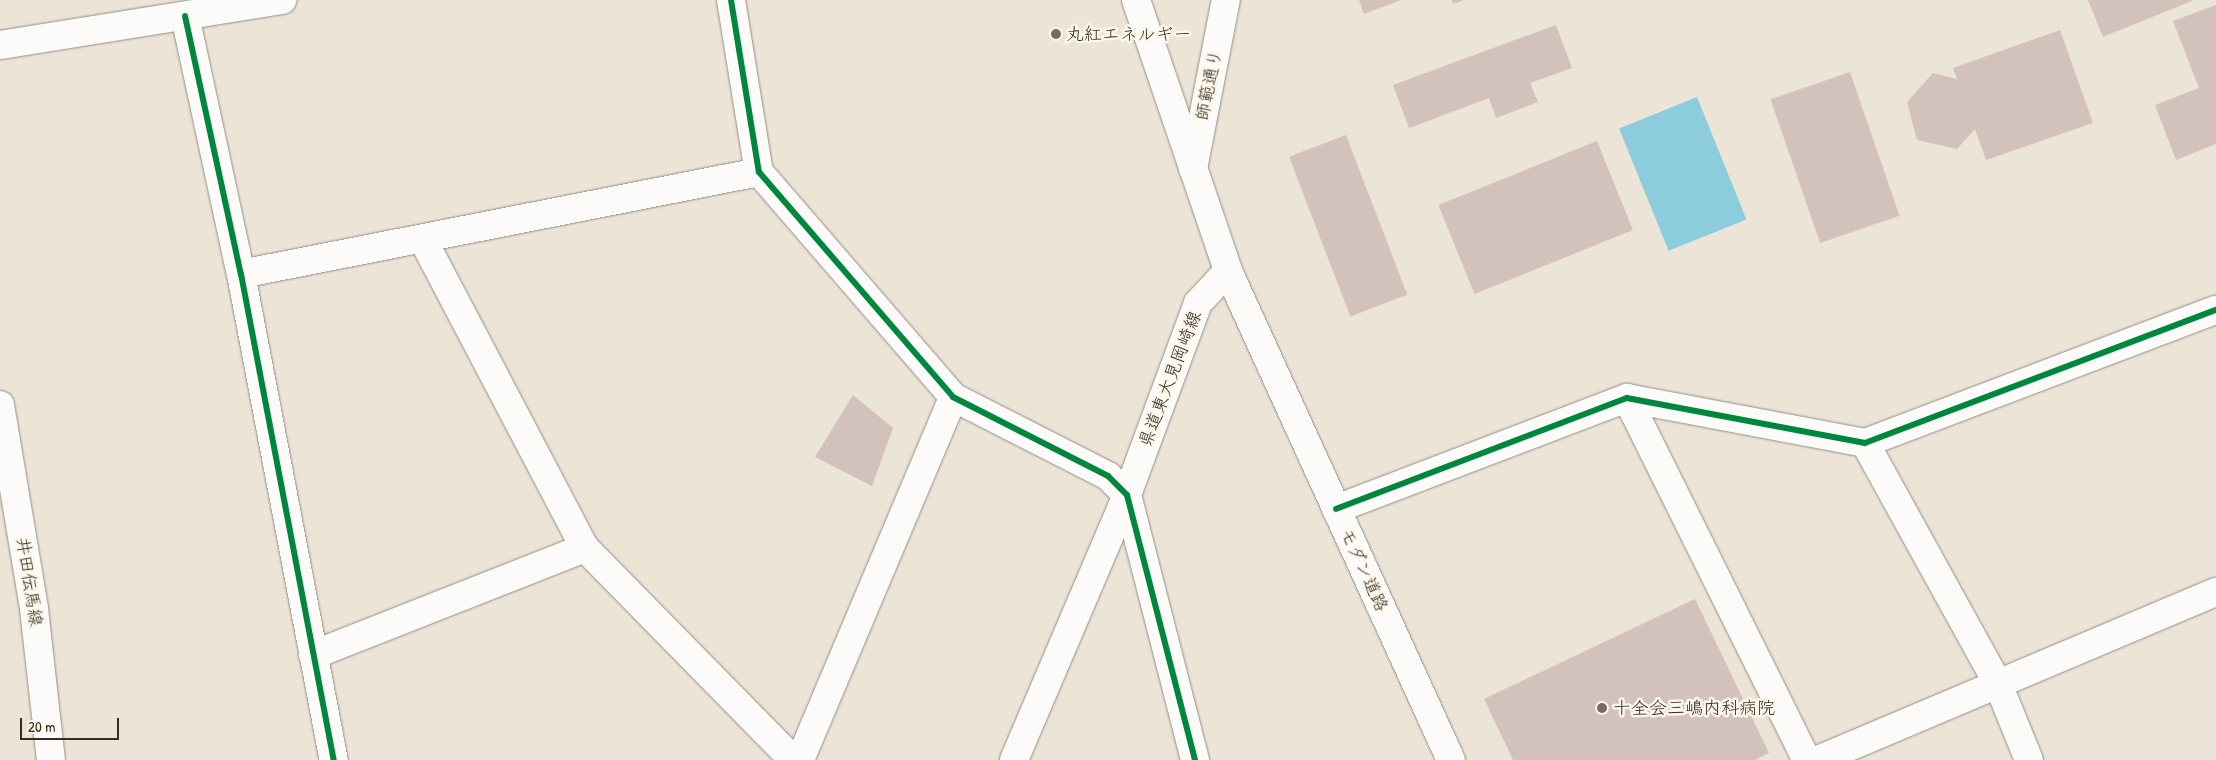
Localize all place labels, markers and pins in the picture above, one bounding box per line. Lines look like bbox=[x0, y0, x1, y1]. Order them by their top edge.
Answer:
place label: 丸紅エネルギー bbox=[1066, 23, 1192, 45]
marker: 丸紅エネルギー bbox=[1050, 28, 1062, 40]
place label: 十全会三嶋内科病院 bbox=[1613, 697, 1775, 719]
marker: 十全会三嶋内科病院 bbox=[1595, 701, 1609, 715]

